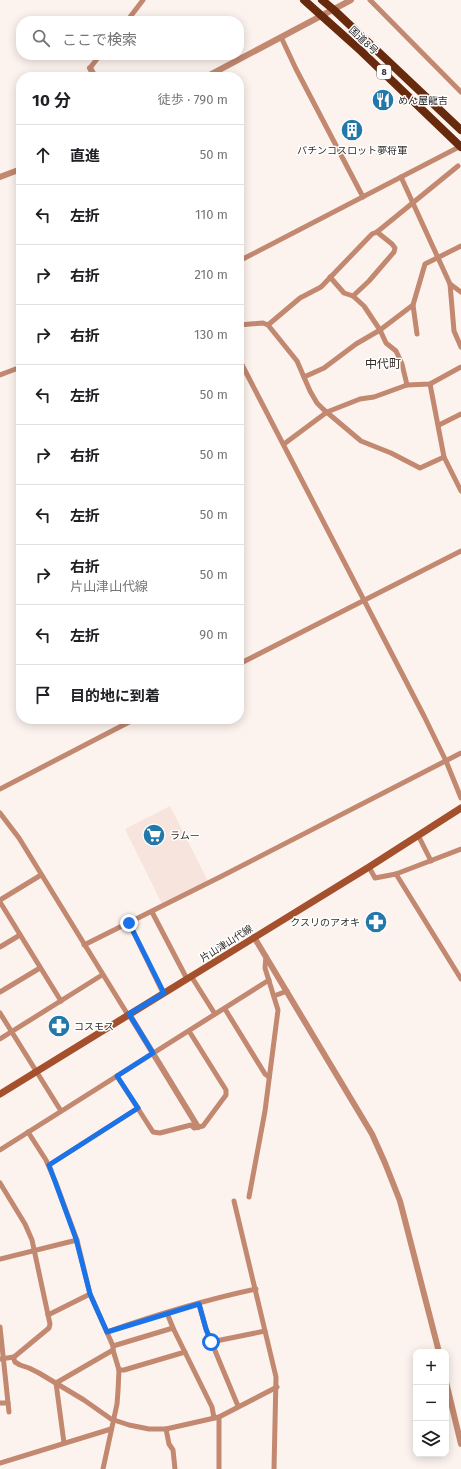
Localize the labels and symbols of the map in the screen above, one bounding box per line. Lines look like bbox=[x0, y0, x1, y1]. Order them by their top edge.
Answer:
street label: 国道8号 bbox=[346, 24, 380, 57]
road number: 8 bbox=[377, 65, 391, 79]
restaurant icon: めん屋龍吉 bbox=[370, 87, 396, 113]
place label: めん屋龍吉 bbox=[398, 95, 448, 107]
building icon: パチンコスロット夢将軍 bbox=[339, 117, 365, 143]
place label: パチンコスロット夢将軍 bbox=[297, 145, 407, 157]
district label: 中代町 bbox=[365, 357, 401, 371]
supermarket icon: ラムー bbox=[141, 822, 167, 848]
place label: ラムー bbox=[170, 830, 200, 842]
pharmacy icon: クスリのアオキ bbox=[363, 909, 389, 935]
route end bbox=[120, 914, 138, 932]
place label: クスリのアオキ bbox=[290, 917, 360, 929]
street label: 片山津山代線 bbox=[198, 923, 255, 965]
pharmacy icon: コスモス bbox=[46, 1013, 72, 1039]
place label: コスモス bbox=[74, 1021, 114, 1033]
route start bbox=[202, 1333, 220, 1351]

